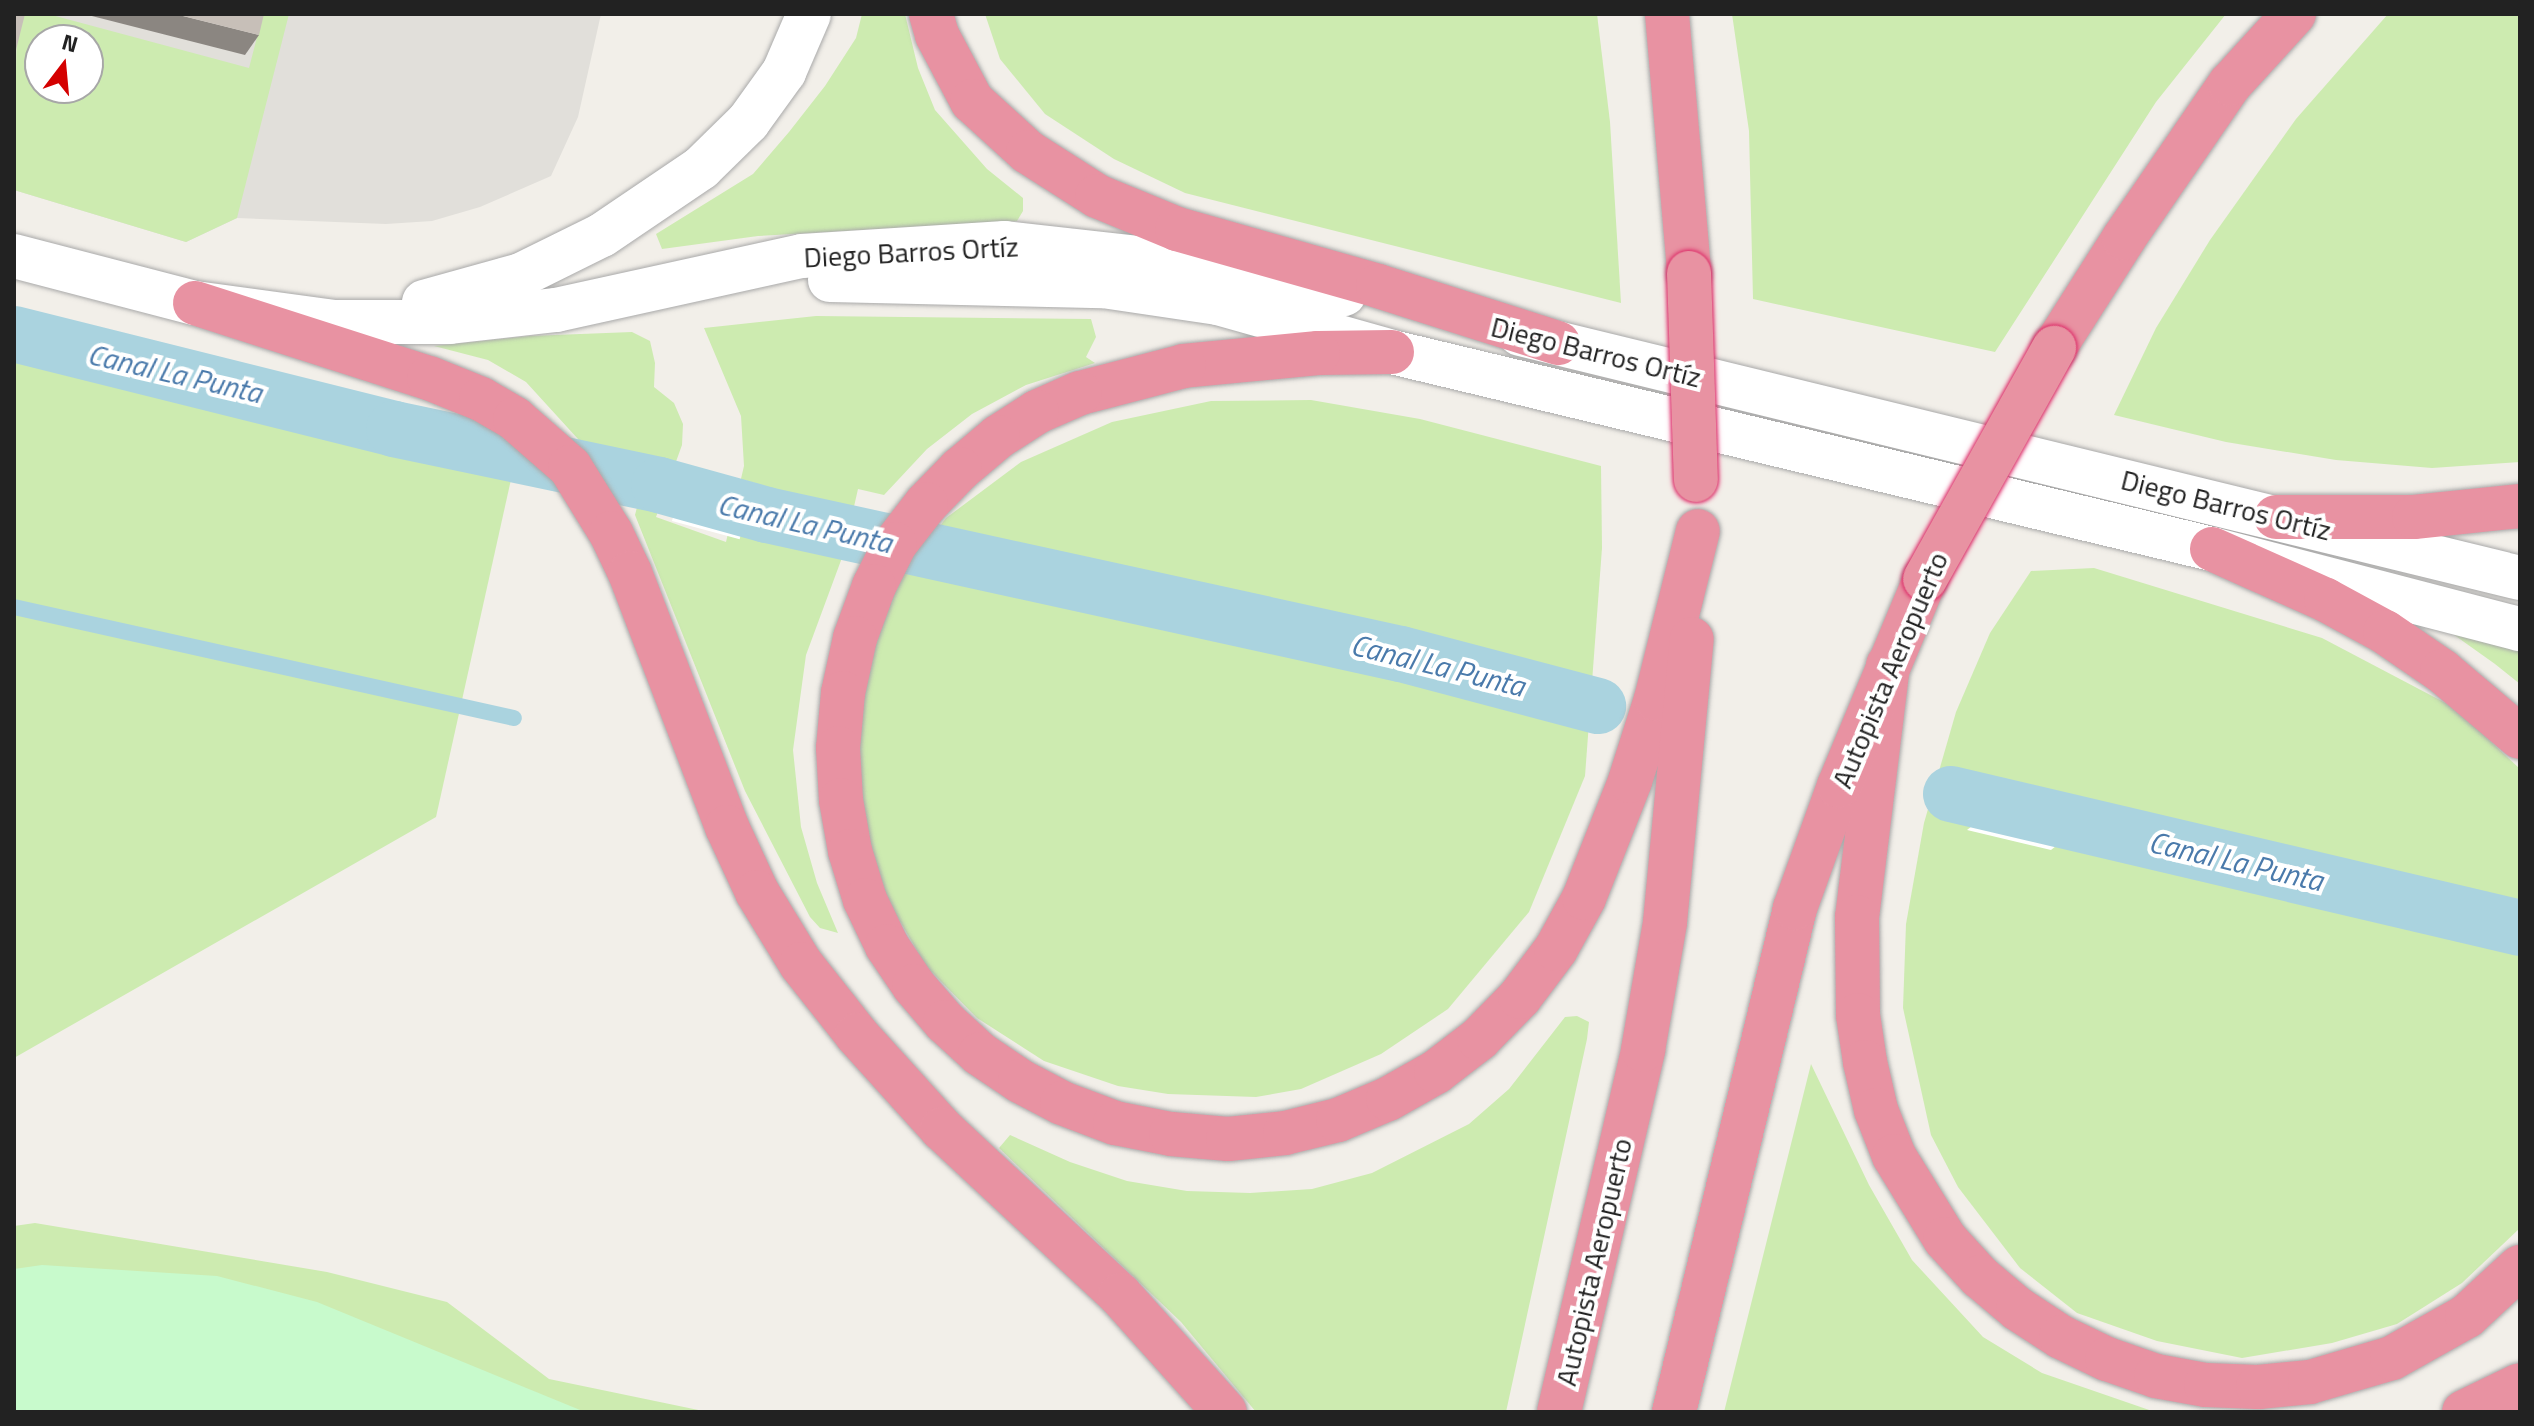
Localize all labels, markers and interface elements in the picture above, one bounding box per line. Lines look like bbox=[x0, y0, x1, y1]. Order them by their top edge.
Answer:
north arrow bbox=[24, 24, 104, 104]
text: N bbox=[58, 24, 82, 61]
street label: Diego Barros Ortíz bbox=[803, 230, 1019, 274]
street label: Diego Barros Ortíz bbox=[1488, 310, 1704, 394]
water label: Canal La Punta bbox=[84, 335, 266, 411]
street label: Diego Barros Ortíz bbox=[2118, 463, 2334, 547]
water label: Canal La Punta bbox=[714, 485, 896, 561]
street label: Autopista Aeropuerto bbox=[1825, 547, 1955, 793]
water label: Canal La Punta bbox=[1347, 626, 1529, 704]
water label: Canal La Punta bbox=[2145, 823, 2327, 899]
street label: Autopista Aeropuerto bbox=[1549, 1135, 1639, 1389]

